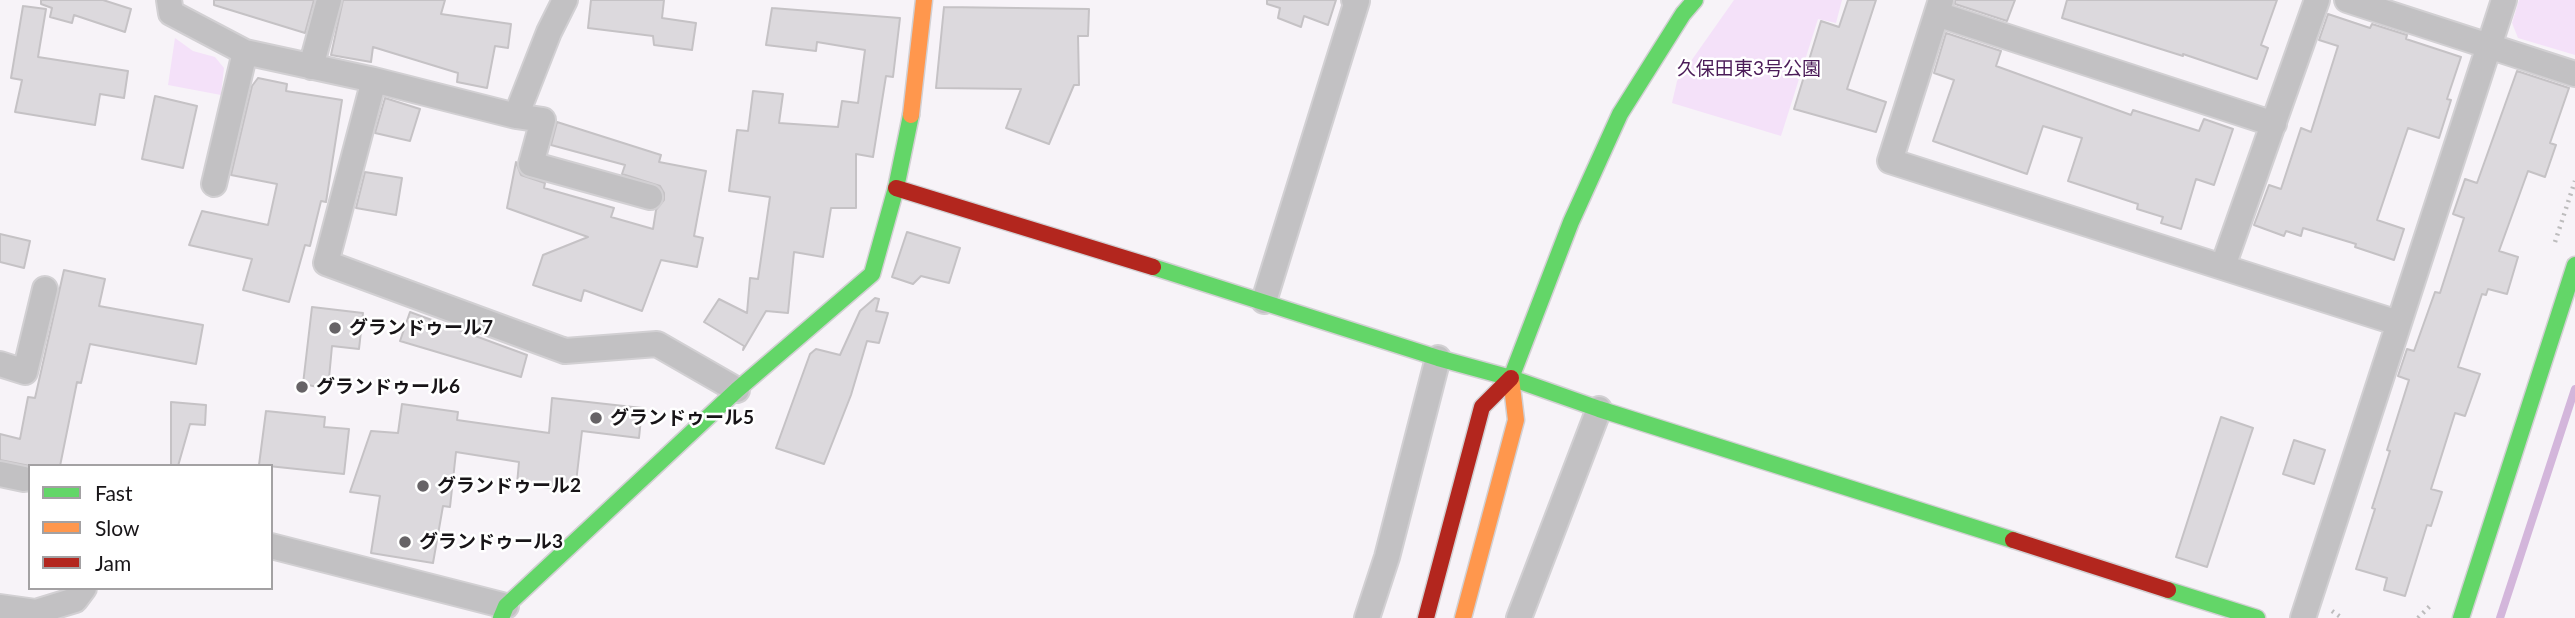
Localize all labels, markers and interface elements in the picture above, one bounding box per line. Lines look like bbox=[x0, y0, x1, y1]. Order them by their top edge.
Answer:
park label: 久保田東3号公園 bbox=[1677, 58, 1821, 80]
place label: グランドゥール7 bbox=[349, 317, 493, 339]
marker: グランドゥール7 bbox=[327, 320, 343, 336]
place label: グランドゥール6 bbox=[316, 376, 460, 398]
marker: グランドゥール6 bbox=[294, 379, 310, 395]
place label: グランドゥール5 bbox=[610, 407, 754, 429]
marker: グランドゥール5 bbox=[588, 410, 604, 426]
legend bbox=[28, 464, 273, 590]
place label: グランドゥール2 bbox=[437, 475, 581, 497]
marker: グランドゥール2 bbox=[415, 478, 431, 494]
text: Fast bbox=[95, 480, 132, 505]
text: Slow bbox=[95, 515, 139, 540]
place label: グランドゥール3 bbox=[419, 531, 563, 553]
marker: グランドゥール3 bbox=[397, 534, 413, 550]
text: Jam bbox=[95, 550, 131, 575]

